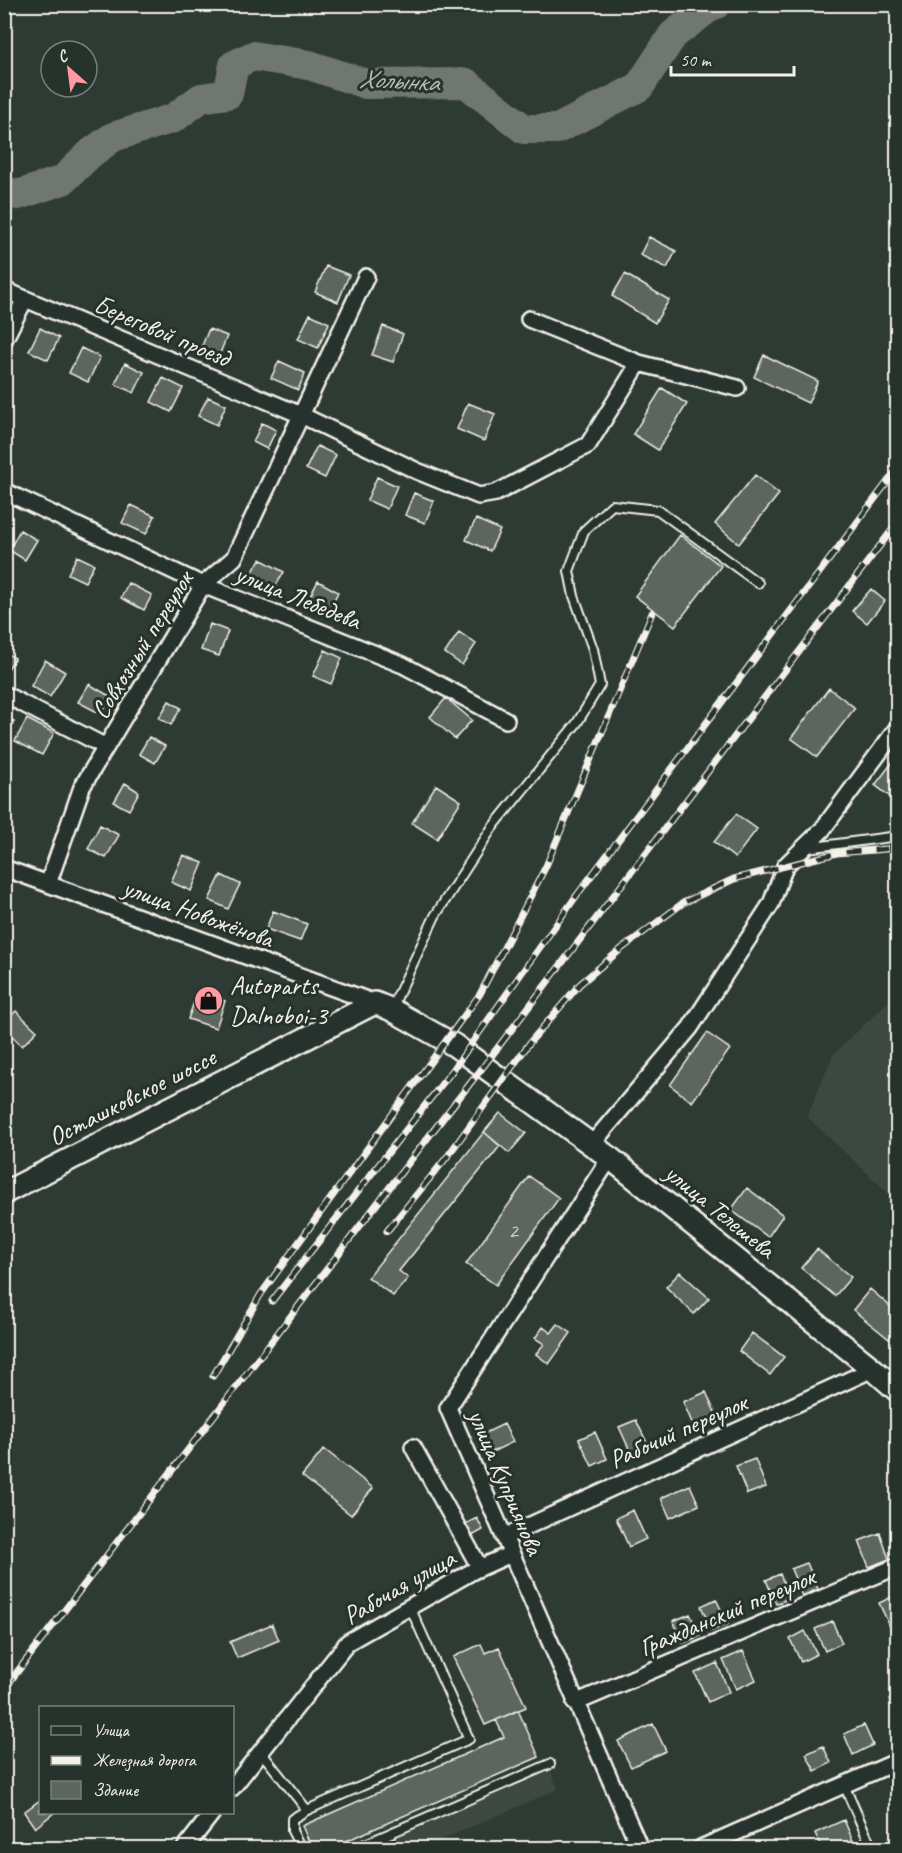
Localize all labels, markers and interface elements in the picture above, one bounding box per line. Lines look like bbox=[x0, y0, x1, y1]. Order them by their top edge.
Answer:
north arrow bbox=[39, 39, 99, 99]
scale bar bbox=[671, 39, 794, 77]
text: С bbox=[54, 45, 72, 67]
text: 50 m bbox=[680, 49, 713, 71]
water label: Холынка bbox=[358, 61, 442, 99]
street label: Береговой проезд bbox=[89, 288, 238, 376]
street label: улица Лебедева bbox=[229, 556, 367, 638]
street label: Совхозный переулок bbox=[83, 563, 202, 725]
street label: улица Новожёнова bbox=[117, 870, 279, 956]
place label: Autoparts Dalnoboi-3 bbox=[230, 969, 329, 1032]
shop icon: Autoparts Dalnoboi-3 bbox=[193, 984, 225, 1016]
street label: Осташковское шоссе bbox=[43, 1040, 223, 1153]
street label: улица Телешева bbox=[656, 1155, 783, 1267]
house number: 2 bbox=[508, 1217, 520, 1245]
street label: Рабочий переулок bbox=[604, 1385, 754, 1476]
street label: улица Куприянова bbox=[460, 1402, 552, 1561]
street label: Рабочая улица bbox=[337, 1541, 462, 1632]
street label: Гражданский переулок bbox=[634, 1559, 822, 1664]
legend bbox=[39, 1706, 234, 1814]
text: Улица bbox=[93, 1719, 130, 1741]
text: Железная дорога bbox=[93, 1749, 197, 1772]
text: Здание bbox=[93, 1779, 139, 1801]

